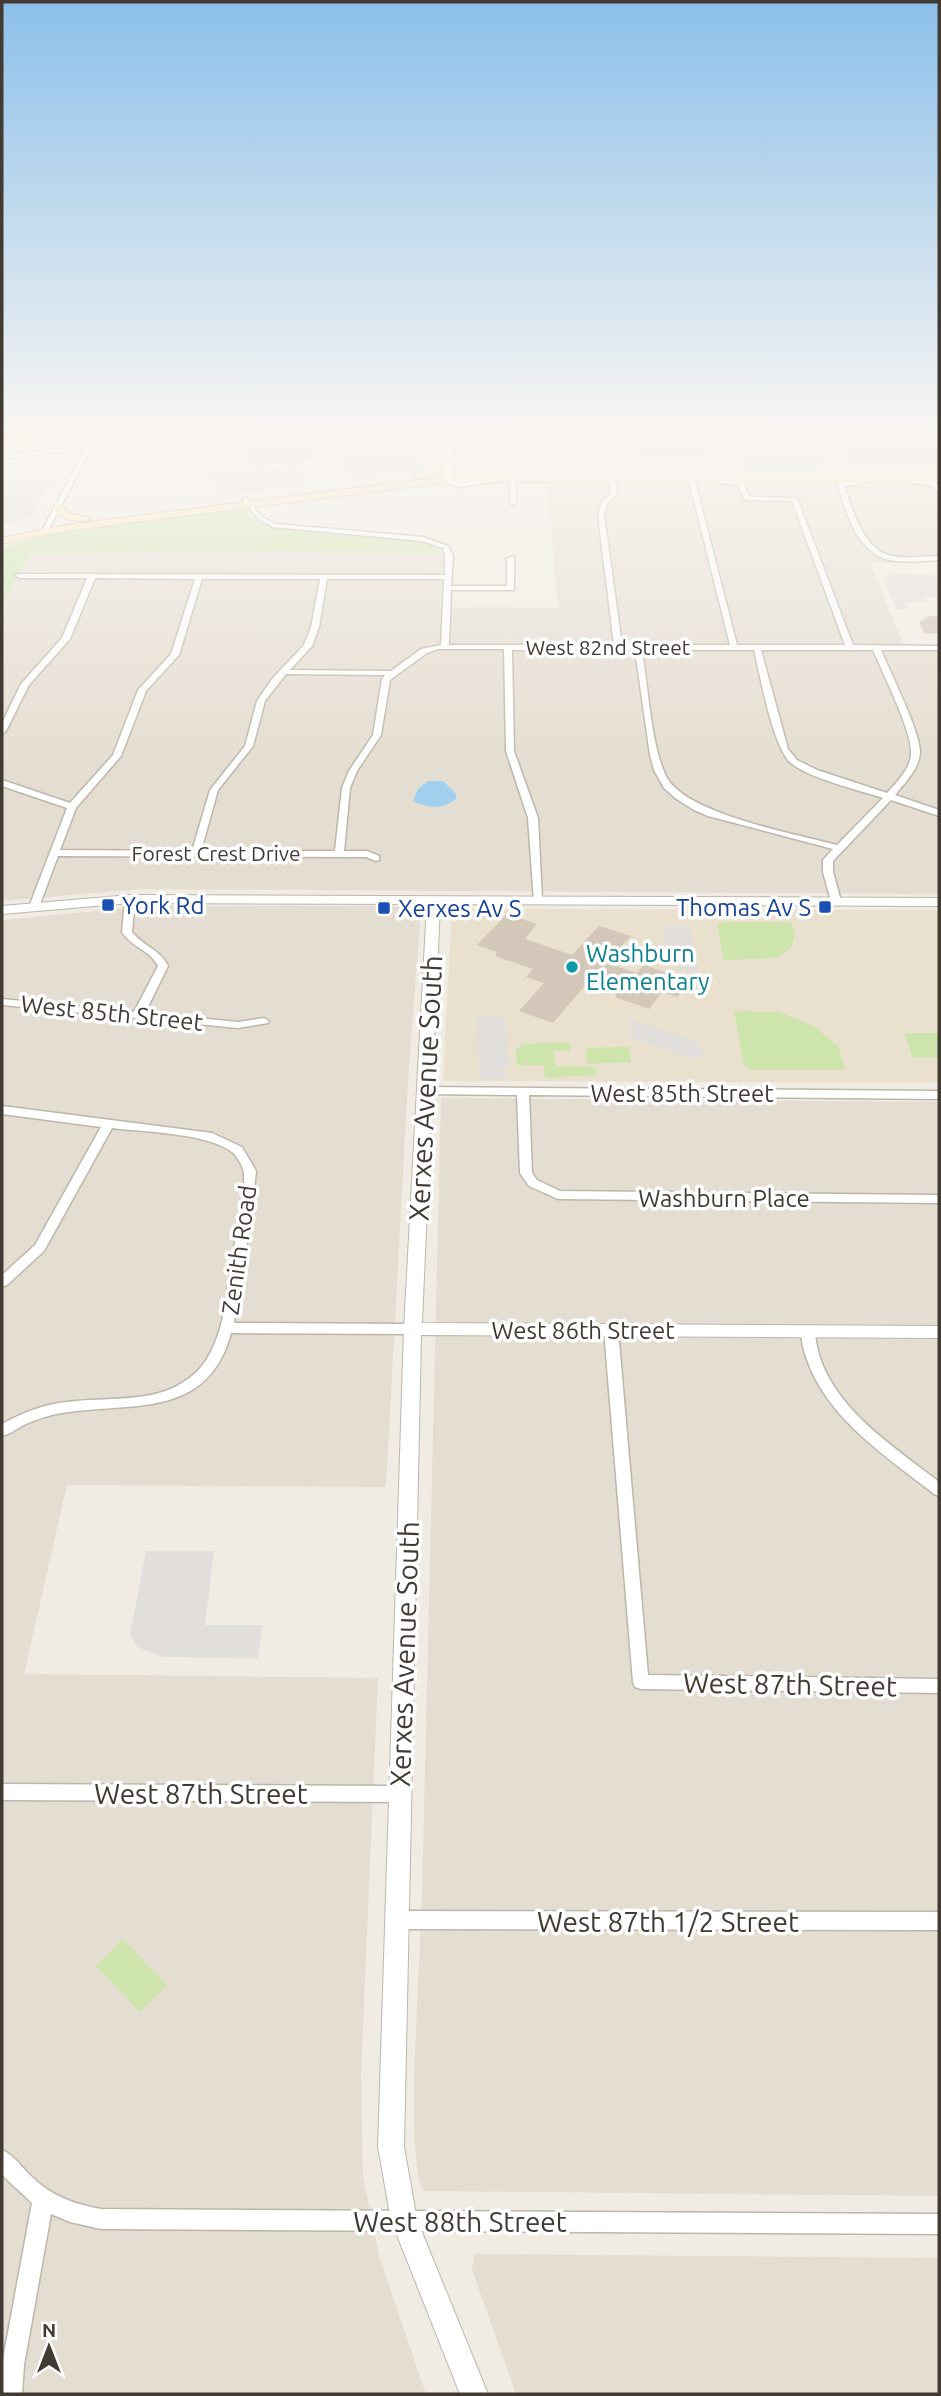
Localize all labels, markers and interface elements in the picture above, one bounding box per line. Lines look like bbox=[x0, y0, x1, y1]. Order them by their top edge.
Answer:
street label: West 82nd Street bbox=[526, 635, 690, 659]
street label: Forest Crest Drive bbox=[131, 841, 301, 865]
place label: York Rd bbox=[122, 892, 205, 919]
place label: Thomas Av S bbox=[676, 894, 811, 921]
place label: Xerxes Av S bbox=[398, 895, 521, 922]
marker: York Rd bbox=[100, 897, 116, 913]
marker: Thomas Av S bbox=[817, 899, 833, 915]
marker: Xerxes Av S bbox=[376, 900, 392, 916]
place label: Washburn Elementary bbox=[586, 940, 710, 995]
street label: Xerxes Avenue South bbox=[403, 954, 447, 1222]
marker: Washburn Elementary bbox=[564, 959, 580, 975]
street label: West 85th Street bbox=[20, 990, 205, 1036]
street label: West 85th Street bbox=[590, 1080, 774, 1107]
street label: Zenith Road bbox=[217, 1184, 261, 1316]
street label: Washburn Place bbox=[638, 1185, 810, 1212]
street label: West 86th Street bbox=[491, 1317, 675, 1344]
street label: Xerxes Avenue South bbox=[384, 1520, 424, 1788]
street label: West 87th Street bbox=[683, 1667, 897, 1701]
street label: West 87th Street bbox=[94, 1778, 308, 1809]
street label: West 87th 1/2 Street bbox=[537, 1906, 799, 1937]
street label: West 88th Street bbox=[353, 2206, 567, 2237]
north arrow bbox=[14, 2312, 84, 2382]
text: N bbox=[42, 2319, 56, 2341]

